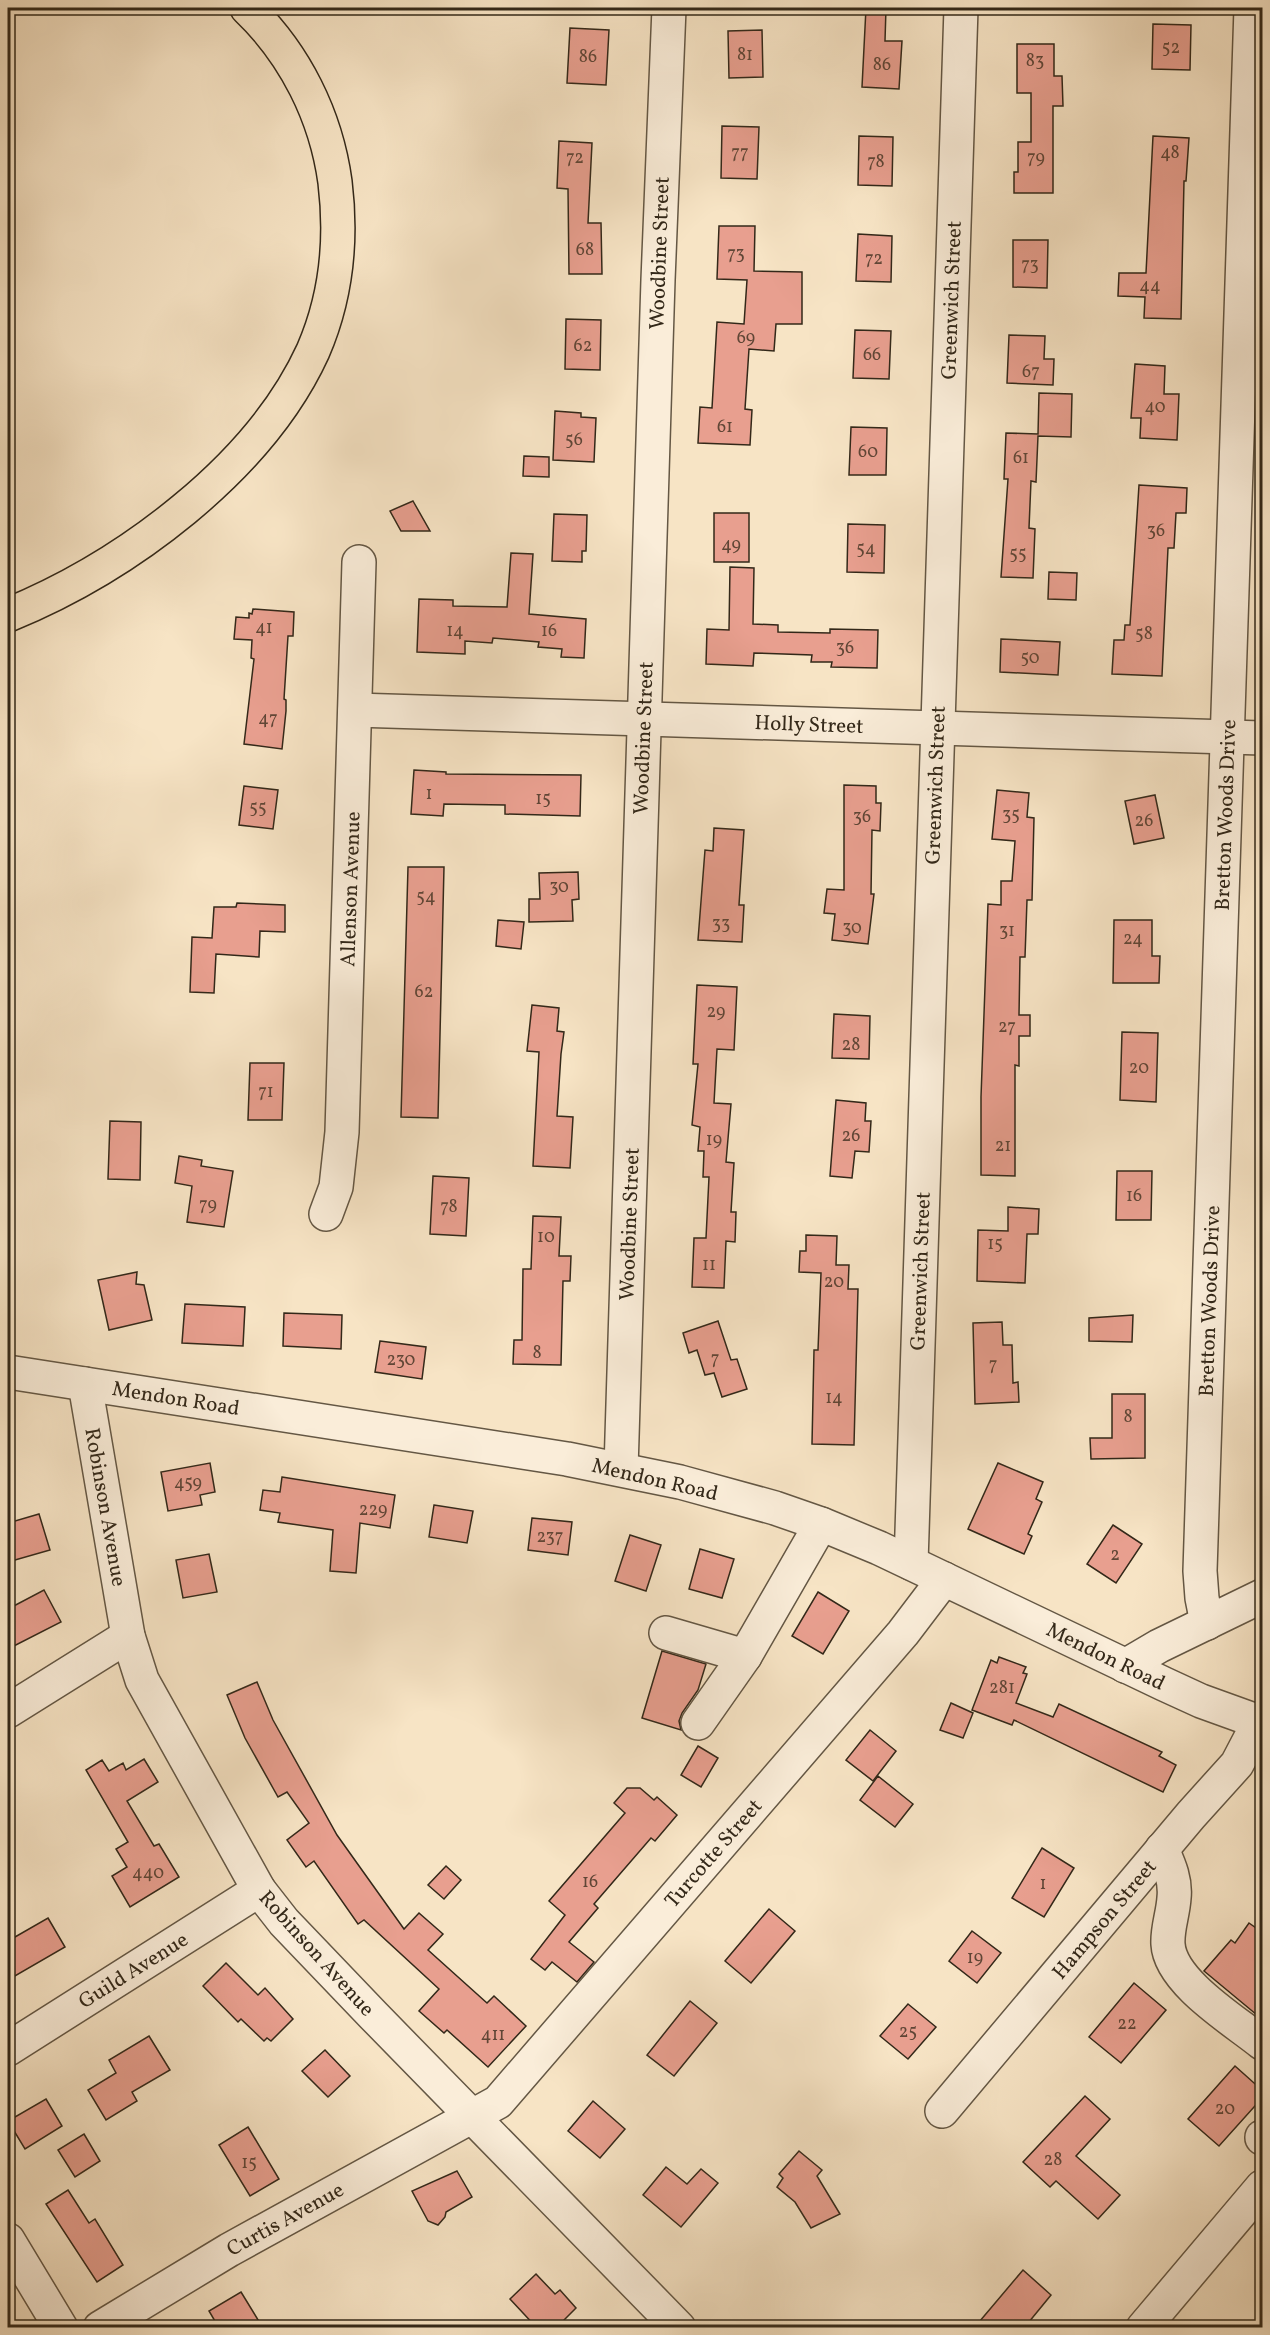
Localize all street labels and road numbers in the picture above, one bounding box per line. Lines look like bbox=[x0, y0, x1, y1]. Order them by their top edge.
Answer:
street label: Woodbine Street bbox=[643, 176, 678, 330]
street label: Greenwich Street bbox=[935, 220, 970, 380]
street label: Woodbine Street bbox=[627, 661, 662, 815]
street label: Greenwich Street bbox=[919, 705, 954, 865]
street label: Holly Street bbox=[754, 709, 864, 742]
street label: Bretton Woods Drive bbox=[1209, 719, 1244, 911]
street label: Allenson Avenue bbox=[334, 811, 369, 967]
street label: Woodbine Street bbox=[613, 1147, 648, 1301]
street label: Greenwich Street bbox=[904, 1191, 939, 1351]
street label: Bretton Woods Drive bbox=[1193, 1205, 1228, 1397]
street label: Mendon Road bbox=[110, 1375, 242, 1424]
street label: Robinson Avenue bbox=[76, 1426, 133, 1589]
street label: Mendon Road bbox=[589, 1452, 721, 1509]
street label: Mendon Road bbox=[1041, 1616, 1170, 1699]
street label: Turcotte Street bbox=[659, 1793, 770, 1915]
street label: Hampson Street bbox=[1046, 1854, 1164, 1986]
street label: Robinson Avenue bbox=[251, 1885, 381, 2024]
street label: Guild Avenue bbox=[73, 1926, 194, 2017]
street label: Curtis Avenue bbox=[222, 2176, 350, 2264]

